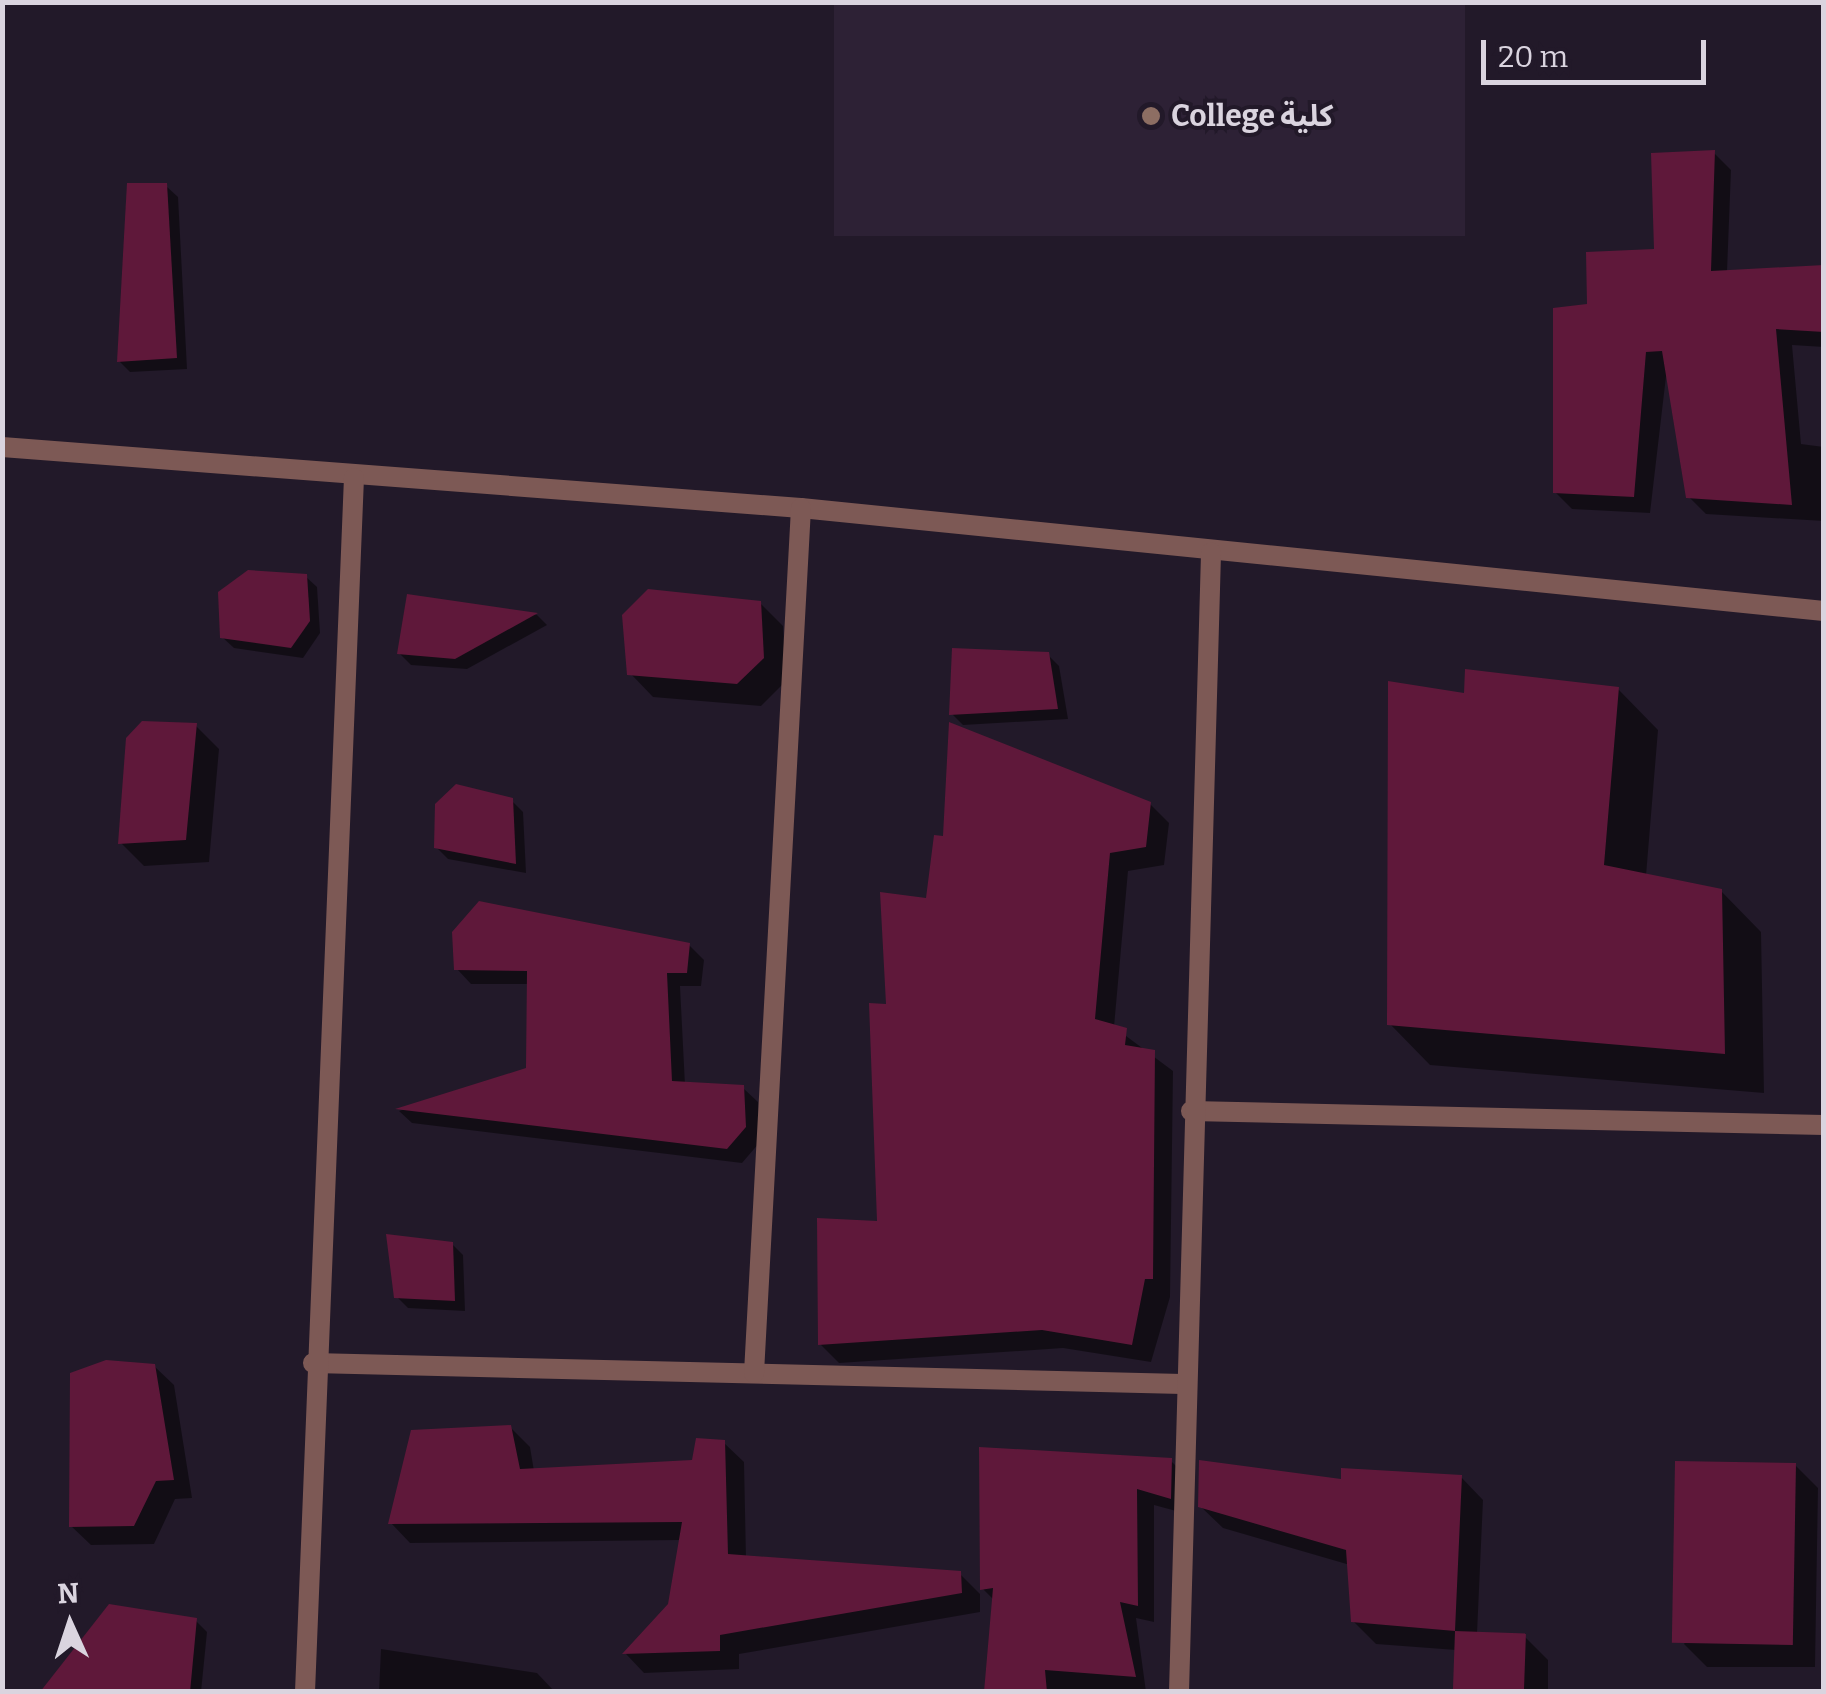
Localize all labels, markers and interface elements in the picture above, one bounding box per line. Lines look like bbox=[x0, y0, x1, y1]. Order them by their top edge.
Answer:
scale bar bbox=[1486, 20, 1711, 82]
text: 20 m bbox=[1498, 39, 1568, 75]
place label: College كلية bbox=[1171, 98, 1333, 134]
marker: College كلية bbox=[1140, 105, 1162, 127]
north arrow bbox=[20, 1574, 120, 1674]
text: N bbox=[57, 1576, 80, 1611]

